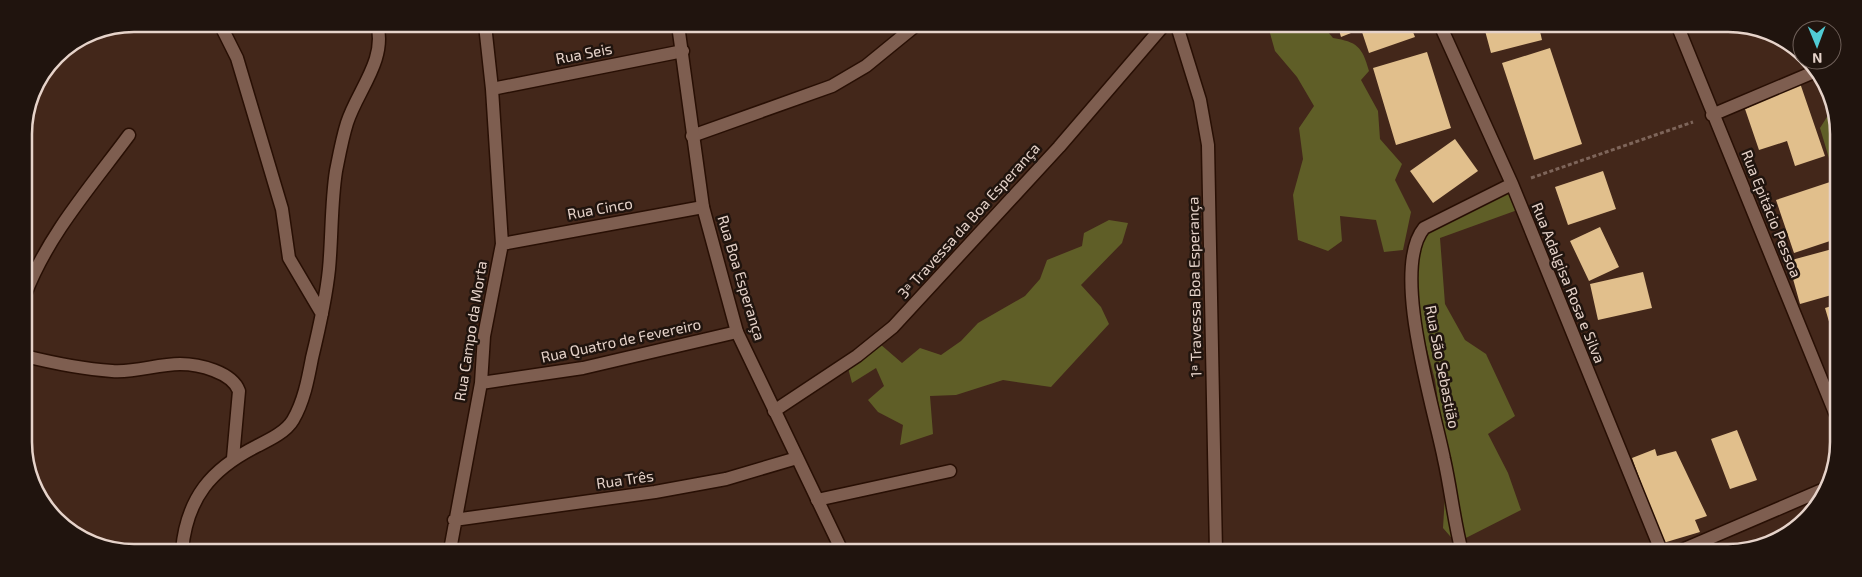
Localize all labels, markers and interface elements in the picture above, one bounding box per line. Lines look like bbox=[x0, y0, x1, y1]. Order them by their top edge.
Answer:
north arrow bbox=[1792, 20, 1842, 70]
street label: Rua Seis bbox=[554, 39, 614, 67]
text: N bbox=[1812, 50, 1822, 67]
street label: 3ª Travessa da Boa Esperança bbox=[894, 139, 1044, 303]
street label: Rua Epitácio Pessoa bbox=[1738, 147, 1806, 280]
street label: Rua Cinco bbox=[566, 193, 634, 223]
street label: 1ª Travessa Boa Esperança bbox=[1183, 197, 1206, 377]
street label: Rua Adalgisa Rosa e Silva bbox=[1528, 200, 1609, 366]
street label: Rua Boa Esperança bbox=[713, 213, 770, 343]
street label: Rua Campo da Morta bbox=[450, 259, 490, 402]
street label: Rua São Sebastião bbox=[1422, 304, 1464, 430]
street label: Rua Quatro de Fevereiro bbox=[539, 314, 703, 367]
street label: Rua Três bbox=[595, 466, 655, 492]

